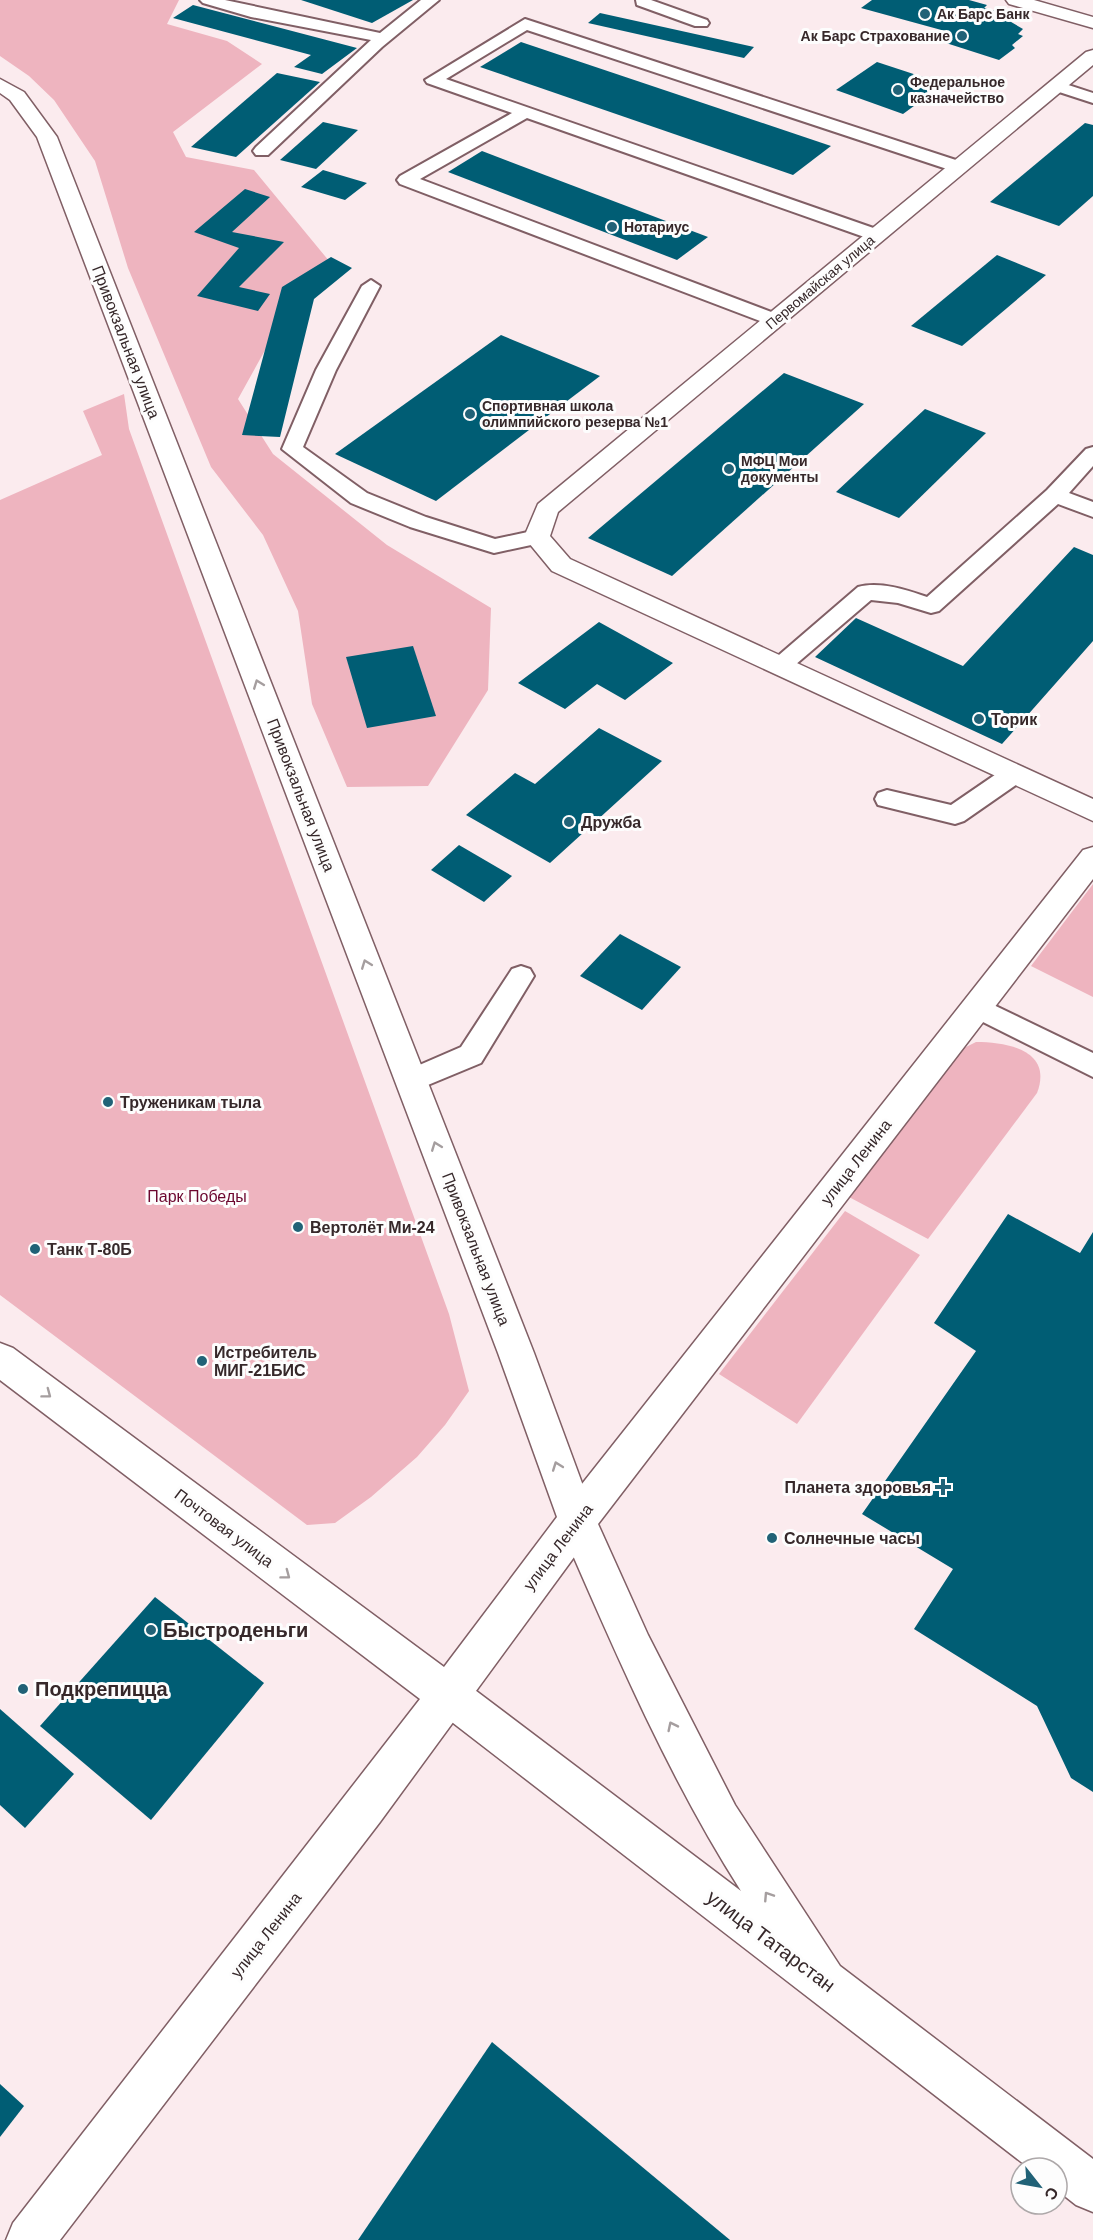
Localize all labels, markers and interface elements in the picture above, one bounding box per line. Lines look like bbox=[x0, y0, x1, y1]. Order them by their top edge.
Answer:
place label: Ак Барс Банк bbox=[937, 6, 1030, 22]
marker: Ак Барс Банк bbox=[918, 7, 932, 21]
place label: Ак Барс Страхование bbox=[801, 28, 950, 44]
marker: Ак Барс Страхование bbox=[955, 29, 969, 43]
place label: Федеральное казначейство bbox=[910, 74, 1005, 106]
marker: Федеральное казначейство bbox=[891, 83, 905, 97]
place label: Нотариус bbox=[624, 219, 690, 235]
marker: Нотариус bbox=[605, 220, 619, 234]
street label: Первомайская улица bbox=[762, 232, 878, 332]
street label: Привокзальная улица bbox=[89, 263, 163, 421]
place label: Спортивная школа олимпийского резерва №1 bbox=[482, 398, 668, 430]
marker: Спортивная школа олимпийского резерва №1 bbox=[463, 407, 477, 421]
place label: МФЦ Мои документы bbox=[741, 453, 818, 485]
marker: МФЦ Мои документы bbox=[722, 462, 736, 476]
one-way arrow bbox=[253, 679, 265, 690]
place label: Торик bbox=[991, 711, 1038, 728]
marker: Торик bbox=[972, 712, 986, 726]
street label: Привокзальная улица bbox=[264, 716, 338, 874]
place label: Дружба bbox=[581, 814, 641, 831]
marker: Дружба bbox=[562, 815, 576, 829]
one-way arrow bbox=[361, 959, 373, 970]
place label: Труженикам тыла bbox=[120, 1094, 261, 1111]
marker: Труженикам тыла bbox=[101, 1095, 115, 1109]
street label: улица Ленина bbox=[817, 1116, 895, 1208]
one-way arrow bbox=[431, 1141, 443, 1152]
street label: Привокзальная улица bbox=[439, 1170, 513, 1328]
park label: Парк Победы bbox=[147, 1188, 247, 1205]
place label: Вертолёт Ми-24 bbox=[310, 1219, 435, 1236]
marker: Вертолёт Ми-24 bbox=[291, 1220, 305, 1234]
place label: Танк Т-80Б bbox=[47, 1241, 132, 1258]
marker: Танк Т-80Б bbox=[28, 1242, 42, 1256]
place label: Истребитель МИГ-21БИС bbox=[214, 1344, 317, 1379]
marker: Истребитель МИГ-21БИС bbox=[195, 1354, 209, 1368]
one-way arrow bbox=[40, 1387, 51, 1398]
one-way arrow bbox=[551, 1461, 564, 1472]
place label: Планета здоровья bbox=[784, 1479, 931, 1496]
marker: Планета здоровья bbox=[936, 1480, 950, 1494]
street label: Почтовая улица bbox=[171, 1485, 277, 1571]
street label: улица Ленина bbox=[520, 1501, 596, 1593]
place label: Солнечные часы bbox=[784, 1530, 920, 1547]
marker: Солнечные часы bbox=[765, 1531, 779, 1545]
one-way arrow bbox=[279, 1567, 290, 1578]
place label: Быстроденьги bbox=[163, 1619, 308, 1641]
marker: Быстроденьги bbox=[144, 1623, 158, 1637]
place label: Подкрепицца bbox=[35, 1678, 169, 1700]
marker: Подкрепицца bbox=[16, 1682, 30, 1696]
one-way arrow bbox=[668, 1722, 680, 1733]
street label: улица Татарстан bbox=[703, 1886, 839, 1996]
street label: улица Ленина bbox=[227, 1889, 305, 1981]
one-way arrow bbox=[765, 1891, 776, 1902]
north arrow bbox=[1009, 2156, 1069, 2216]
text: С bbox=[1041, 2184, 1062, 2203]

